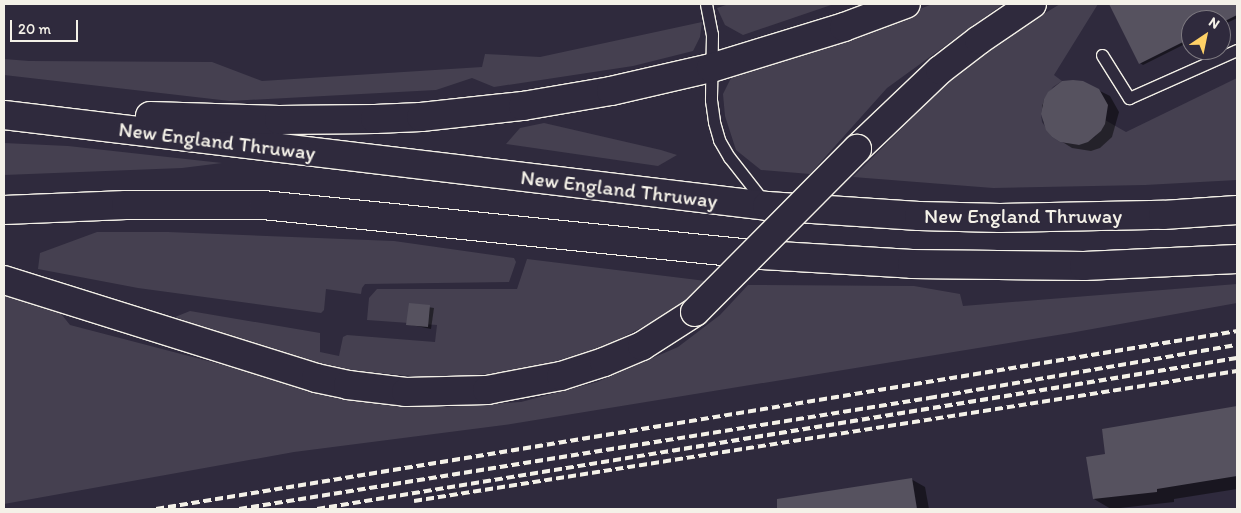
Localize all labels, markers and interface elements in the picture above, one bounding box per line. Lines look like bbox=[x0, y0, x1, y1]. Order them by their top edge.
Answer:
scale bar bbox=[12, 10, 80, 42]
north arrow bbox=[1181, 10, 1231, 60]
text: N bbox=[1205, 13, 1223, 33]
text: 20 m bbox=[18, 20, 51, 38]
street label: New England Thruway bbox=[117, 116, 317, 166]
street label: New England Thruway bbox=[519, 164, 719, 214]
street label: New England Thruway bbox=[923, 203, 1123, 229]

